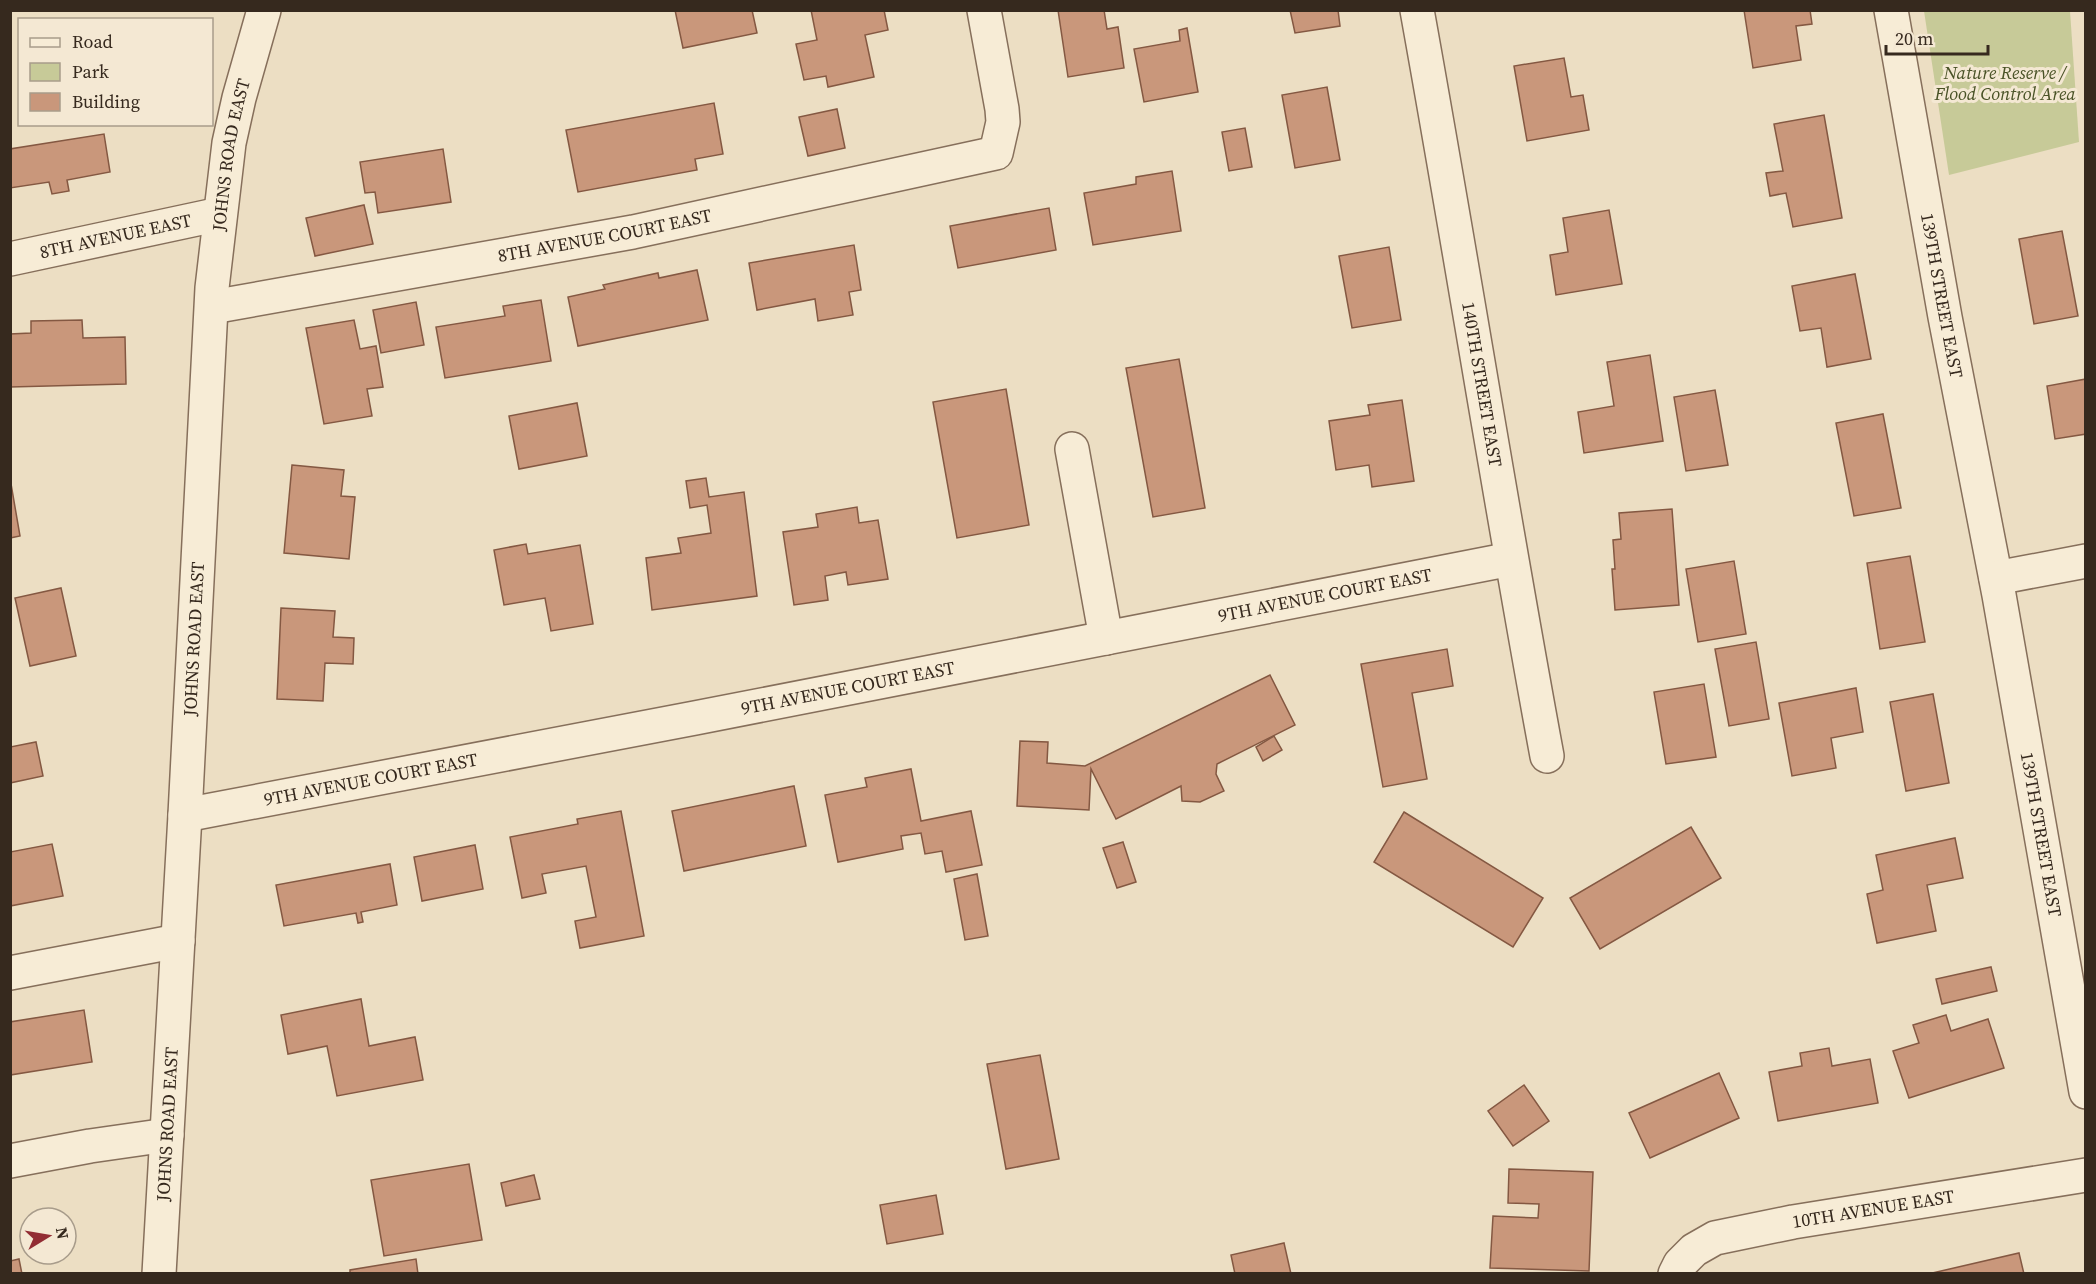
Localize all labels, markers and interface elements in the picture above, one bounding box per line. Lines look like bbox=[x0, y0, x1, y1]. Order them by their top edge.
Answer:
legend bbox=[18, 18, 213, 126]
scale bar bbox=[1886, 18, 1988, 56]
text: 20 m bbox=[1895, 26, 1933, 51]
text: Road bbox=[72, 29, 113, 54]
text: Park bbox=[72, 59, 109, 84]
park label: Nature Reserve / Flood Control Area bbox=[1933, 60, 2076, 106]
street label: JOHNS ROAD EAST bbox=[206, 75, 256, 233]
text: Building bbox=[72, 89, 140, 114]
street label: 8TH AVENUE COURT EAST bbox=[496, 202, 714, 268]
street label: 8TH AVENUE EAST bbox=[37, 207, 194, 264]
street label: 139TH STREET EAST bbox=[1915, 211, 1970, 380]
street label: 140TH STREET EAST bbox=[1456, 300, 1509, 469]
street label: JOHNS ROAD EAST bbox=[177, 561, 210, 718]
street label: 9TH AVENUE COURT EAST bbox=[1216, 562, 1434, 628]
street label: 9TH AVENUE COURT EAST bbox=[739, 655, 957, 721]
street label: 9TH AVENUE COURT EAST bbox=[262, 747, 480, 812]
street label: 139TH STREET EAST bbox=[2015, 750, 2068, 919]
street label: JOHNS ROAD EAST bbox=[150, 1046, 184, 1203]
street label: 10TH AVENUE EAST bbox=[1790, 1183, 1956, 1234]
north arrow bbox=[18, 1206, 78, 1266]
text: N bbox=[51, 1225, 75, 1241]

